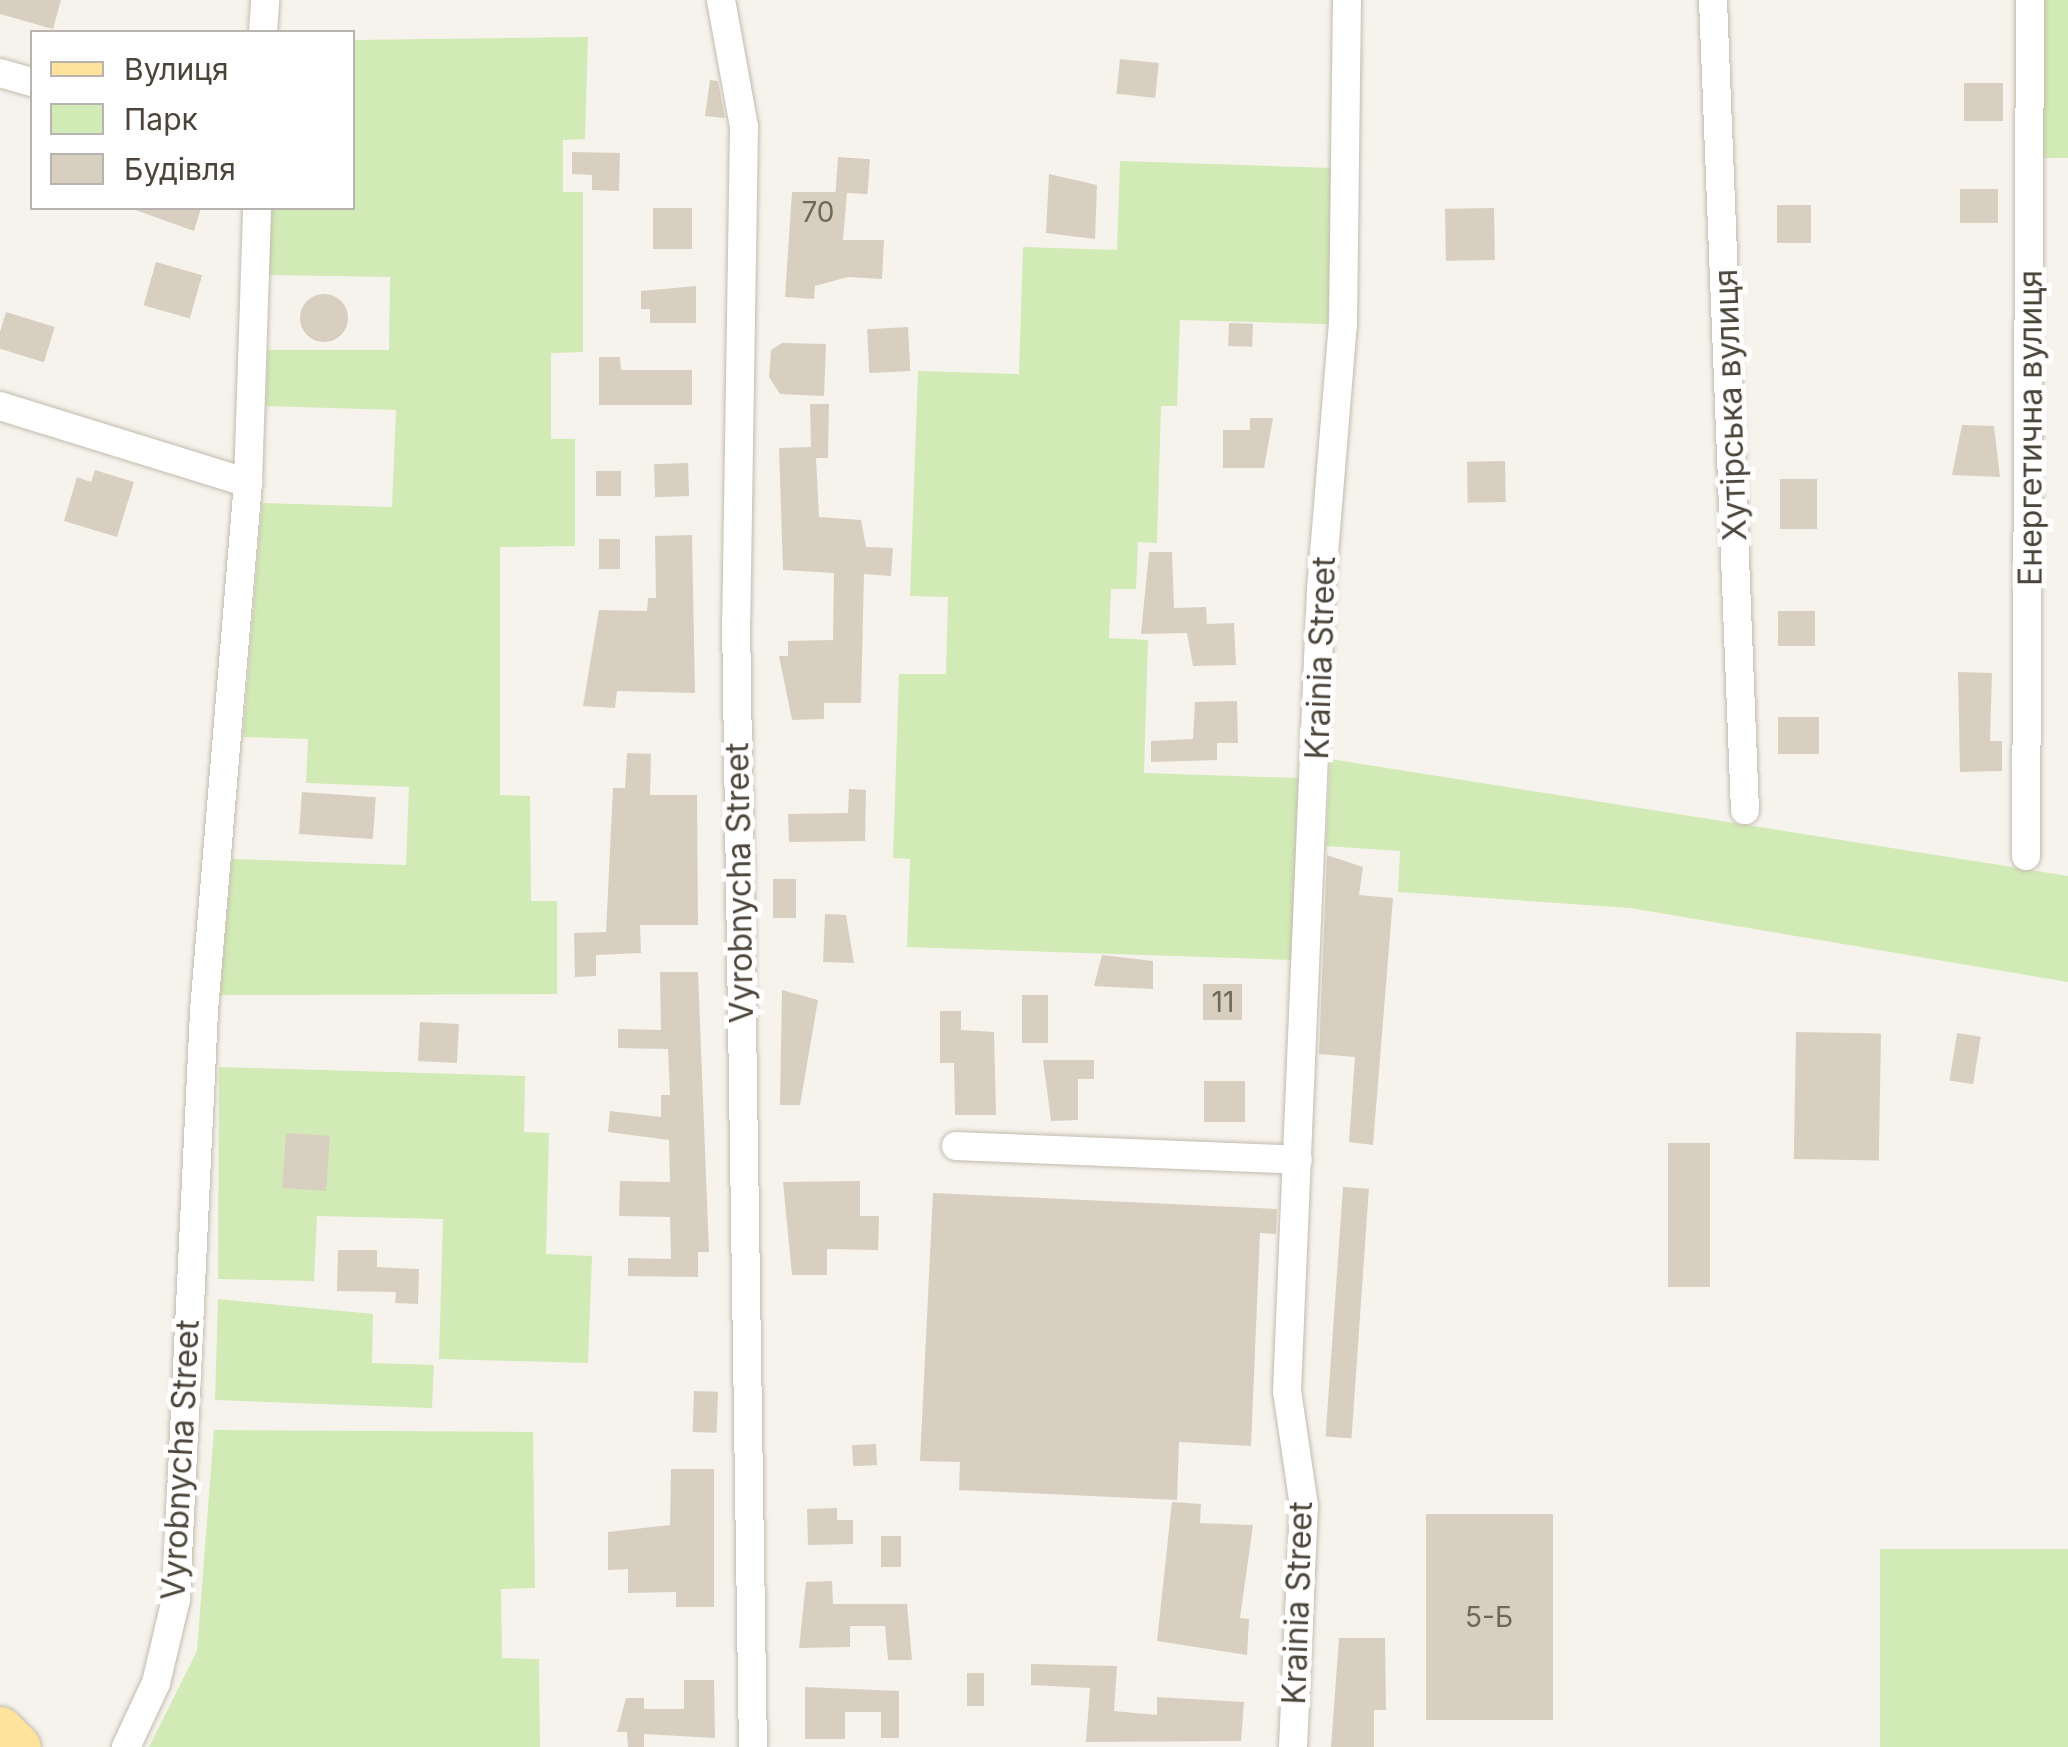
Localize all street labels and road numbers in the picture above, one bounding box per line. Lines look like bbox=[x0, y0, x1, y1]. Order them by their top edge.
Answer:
street label: Хутірська вулиця bbox=[1707, 268, 1755, 542]
street label: Енергетична вулиця bbox=[2012, 270, 2050, 586]
street label: Krainia Street bbox=[1298, 556, 1344, 760]
street label: Vyrobnycha Street bbox=[718, 742, 762, 1024]
street label: Vyrobnycha Street bbox=[154, 1319, 208, 1601]
street label: Krainia Street bbox=[1275, 1501, 1321, 1705]

